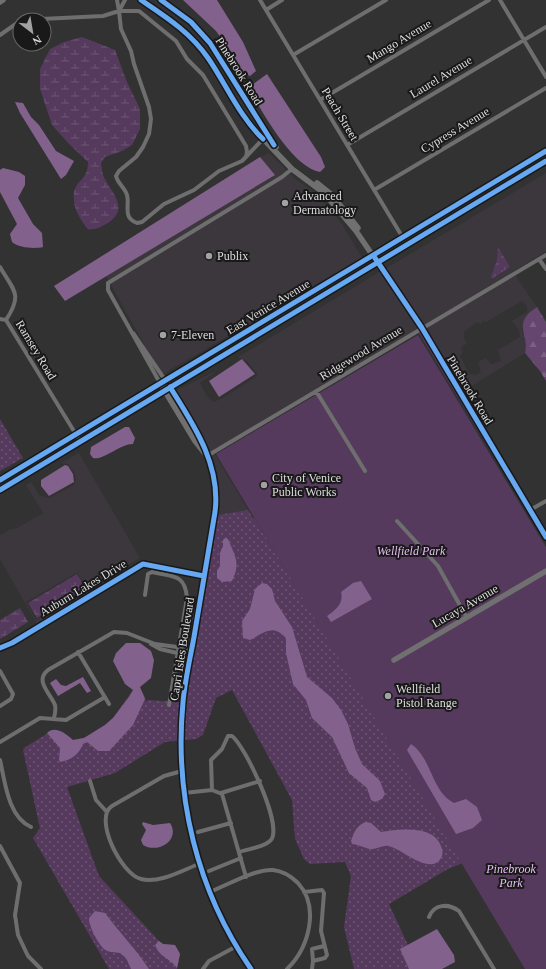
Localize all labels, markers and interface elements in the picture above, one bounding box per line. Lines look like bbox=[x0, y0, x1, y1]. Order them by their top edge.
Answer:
north arrow bbox=[12, 12, 52, 52]
street label: Mango Avenue bbox=[364, 16, 434, 66]
text: N bbox=[31, 33, 44, 48]
street label: Pinebrook Road bbox=[212, 34, 266, 108]
street label: Laurel Avenue bbox=[407, 53, 475, 101]
street label: Peach Street bbox=[319, 85, 362, 144]
street label: Cypress Avenue bbox=[418, 104, 492, 156]
place label: Advanced Dermatology bbox=[293, 189, 356, 217]
marker: Advanced Dermatology bbox=[280, 198, 290, 208]
place label: Publix bbox=[217, 249, 248, 263]
marker: Publix bbox=[204, 251, 214, 261]
street label: East Venice Avenue bbox=[224, 277, 312, 337]
street label: Ramsey Road bbox=[13, 318, 59, 382]
street label: Ridgewood Avenue bbox=[317, 323, 405, 383]
place label: 7-Eleven bbox=[171, 328, 214, 342]
marker: 7-Eleven bbox=[158, 330, 168, 340]
street label: Pinebrook Road bbox=[444, 353, 496, 427]
place label: City of Venice Public Works bbox=[272, 471, 341, 499]
marker: City of Venice Public Works bbox=[259, 480, 269, 490]
park label: Wellfield Park bbox=[377, 544, 446, 558]
street label: Auburn Lakes Drive bbox=[37, 557, 129, 619]
street label: Lucaya Avenue bbox=[429, 581, 501, 631]
street label: Capri Isles Boulevard bbox=[167, 596, 197, 702]
place label: Wellfield Pistol Range bbox=[396, 682, 457, 710]
marker: Wellfield Pistol Range bbox=[383, 691, 393, 701]
park label: Pinebrook Park bbox=[485, 862, 536, 890]

